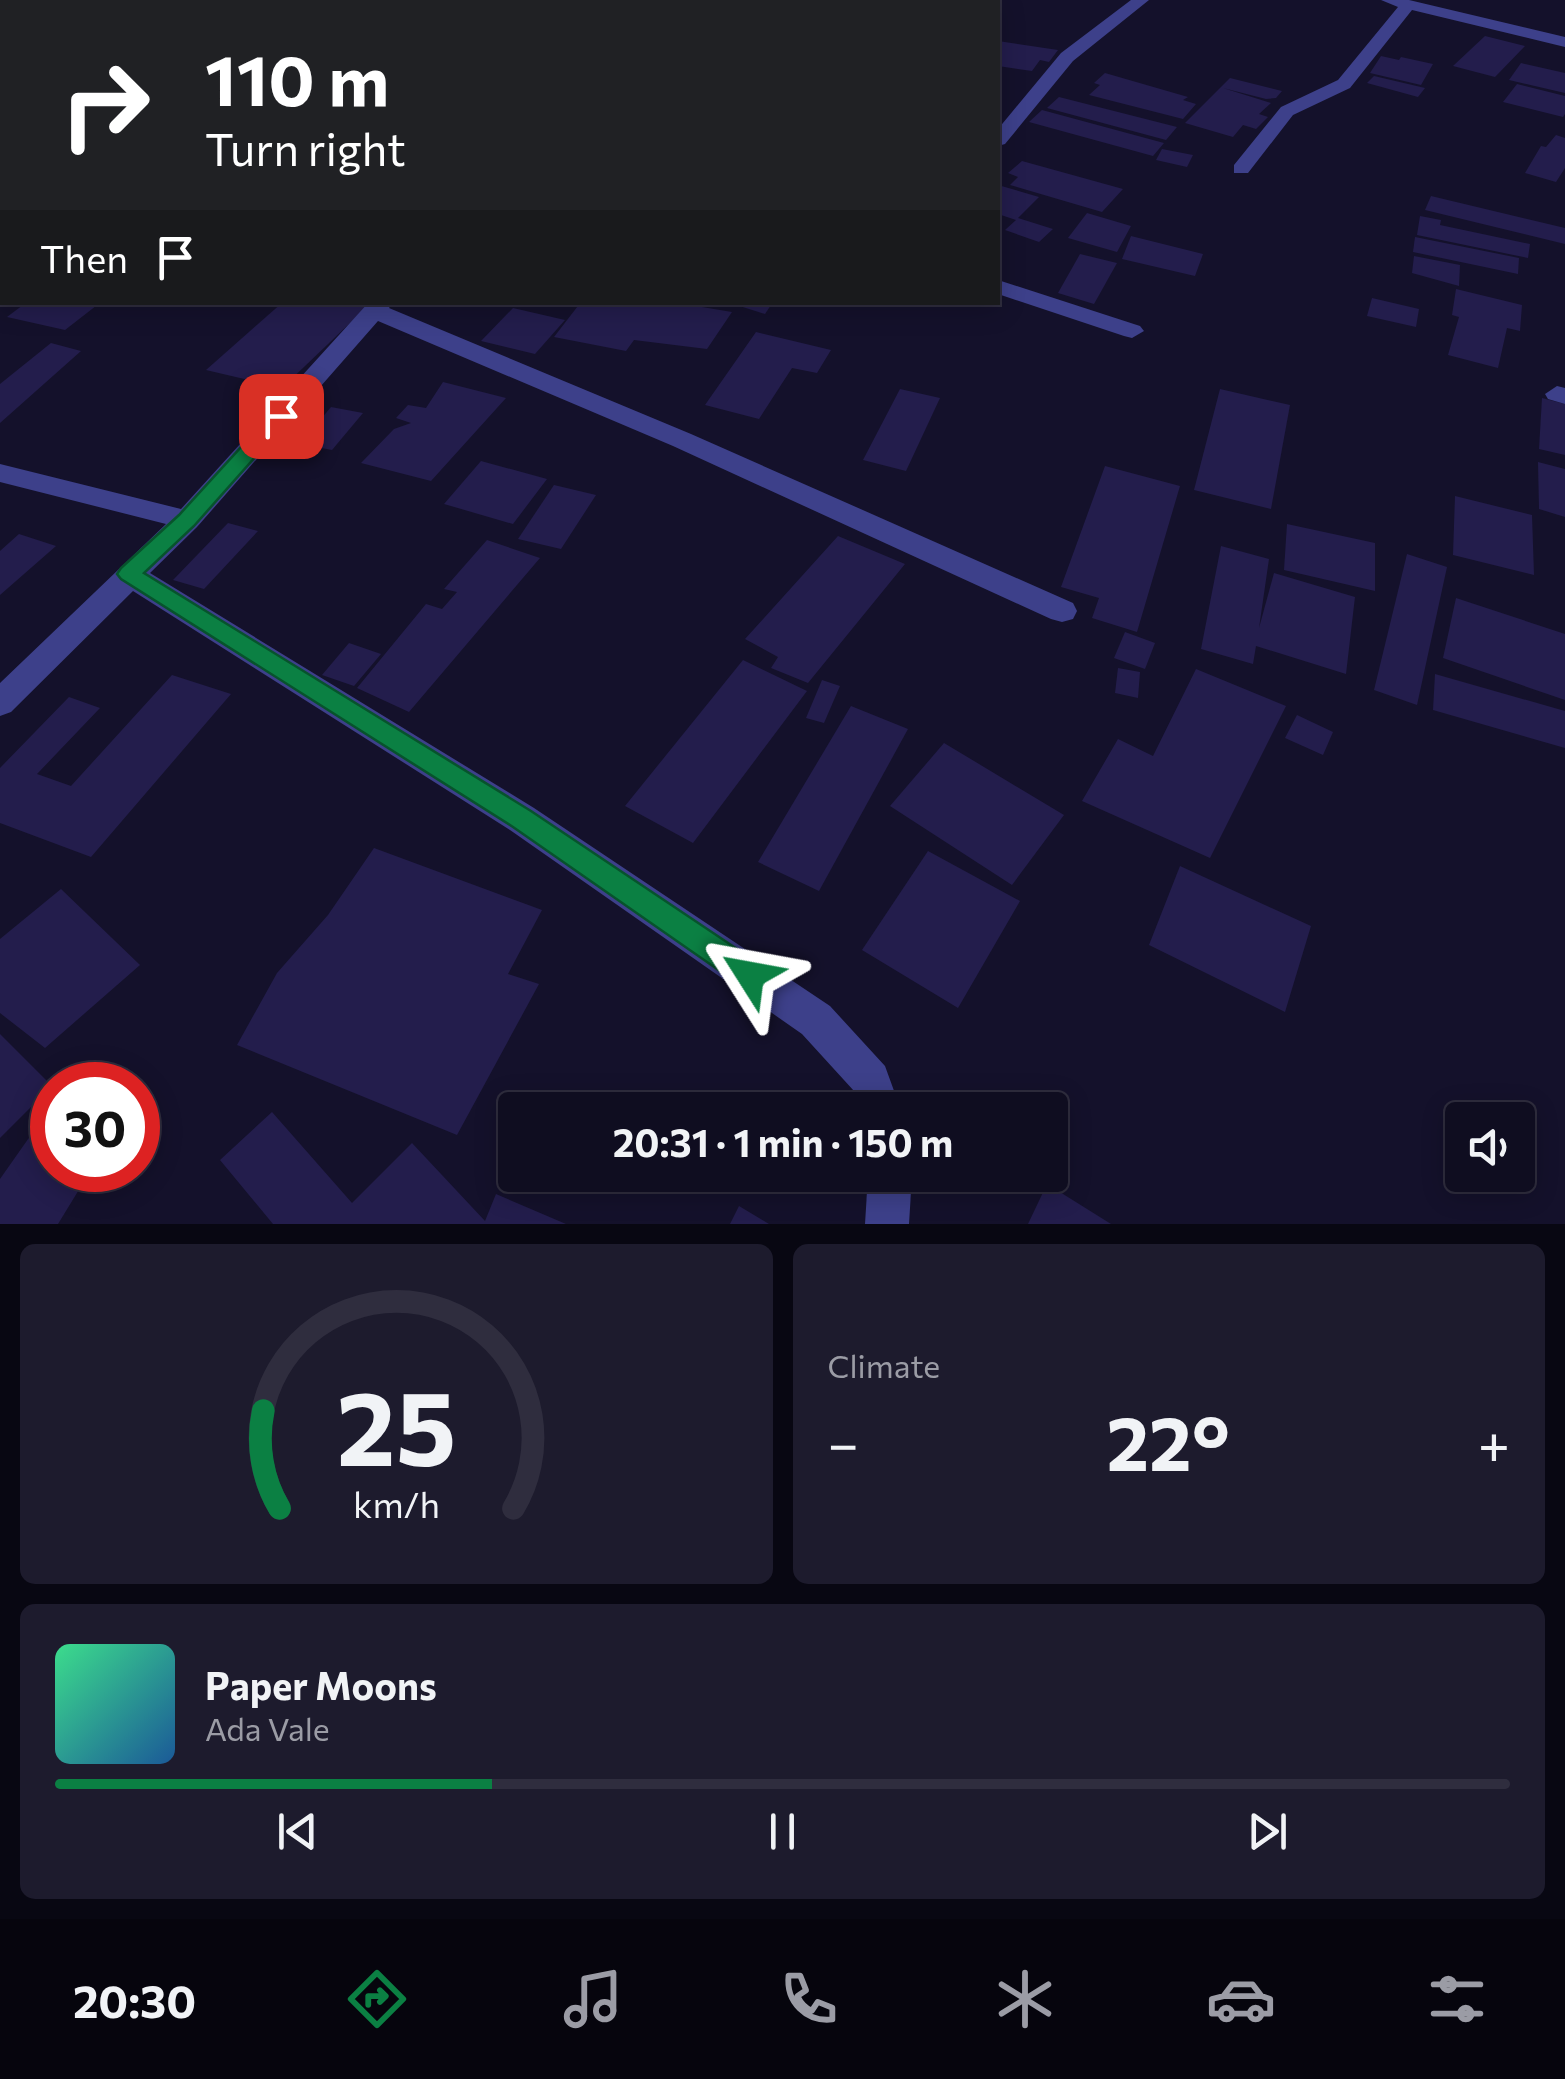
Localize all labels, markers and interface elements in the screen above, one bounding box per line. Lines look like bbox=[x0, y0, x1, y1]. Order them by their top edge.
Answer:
text: 110 m bbox=[205, 35, 389, 120]
icon: right bbox=[40, 40, 170, 170]
text: Turn right bbox=[205, 120, 406, 175]
icon: arrive bbox=[148, 230, 203, 285]
text: Then bbox=[40, 234, 128, 281]
pin bbox=[239, 374, 324, 459]
icon: arrive bbox=[254, 389, 309, 444]
position arrow bbox=[698, 923, 802, 1027]
speed limit sign: 30 bbox=[30, 1062, 160, 1192]
map controls bbox=[1445, 1102, 1535, 1192]
button: sound bbox=[1445, 1102, 1535, 1192]
text: 20:31 · 1 min · 150 m bbox=[613, 1118, 953, 1165]
text: Climate bbox=[828, 1345, 940, 1385]
text: 25 bbox=[336, 1360, 456, 1487]
text: 22° bbox=[1106, 1395, 1230, 1486]
text: − bbox=[828, 1408, 859, 1475]
text: + bbox=[1478, 1408, 1510, 1475]
text: km/h bbox=[353, 1482, 440, 1525]
text: Paper Moons bbox=[205, 1661, 437, 1708]
text: Ada Vale bbox=[205, 1708, 330, 1748]
icon: previous bbox=[270, 1804, 325, 1859]
icon: pause bbox=[755, 1804, 810, 1859]
icon: next bbox=[1240, 1804, 1295, 1859]
icon: directions bbox=[342, 1964, 412, 2034]
icon: music bbox=[558, 1964, 628, 2034]
icon: phone bbox=[774, 1964, 844, 2034]
icon: climate bbox=[990, 1964, 1060, 2034]
icon: car bbox=[1206, 1964, 1276, 2034]
icon: filters bbox=[1422, 1964, 1492, 2034]
text: 20:30 bbox=[73, 1972, 196, 2027]

